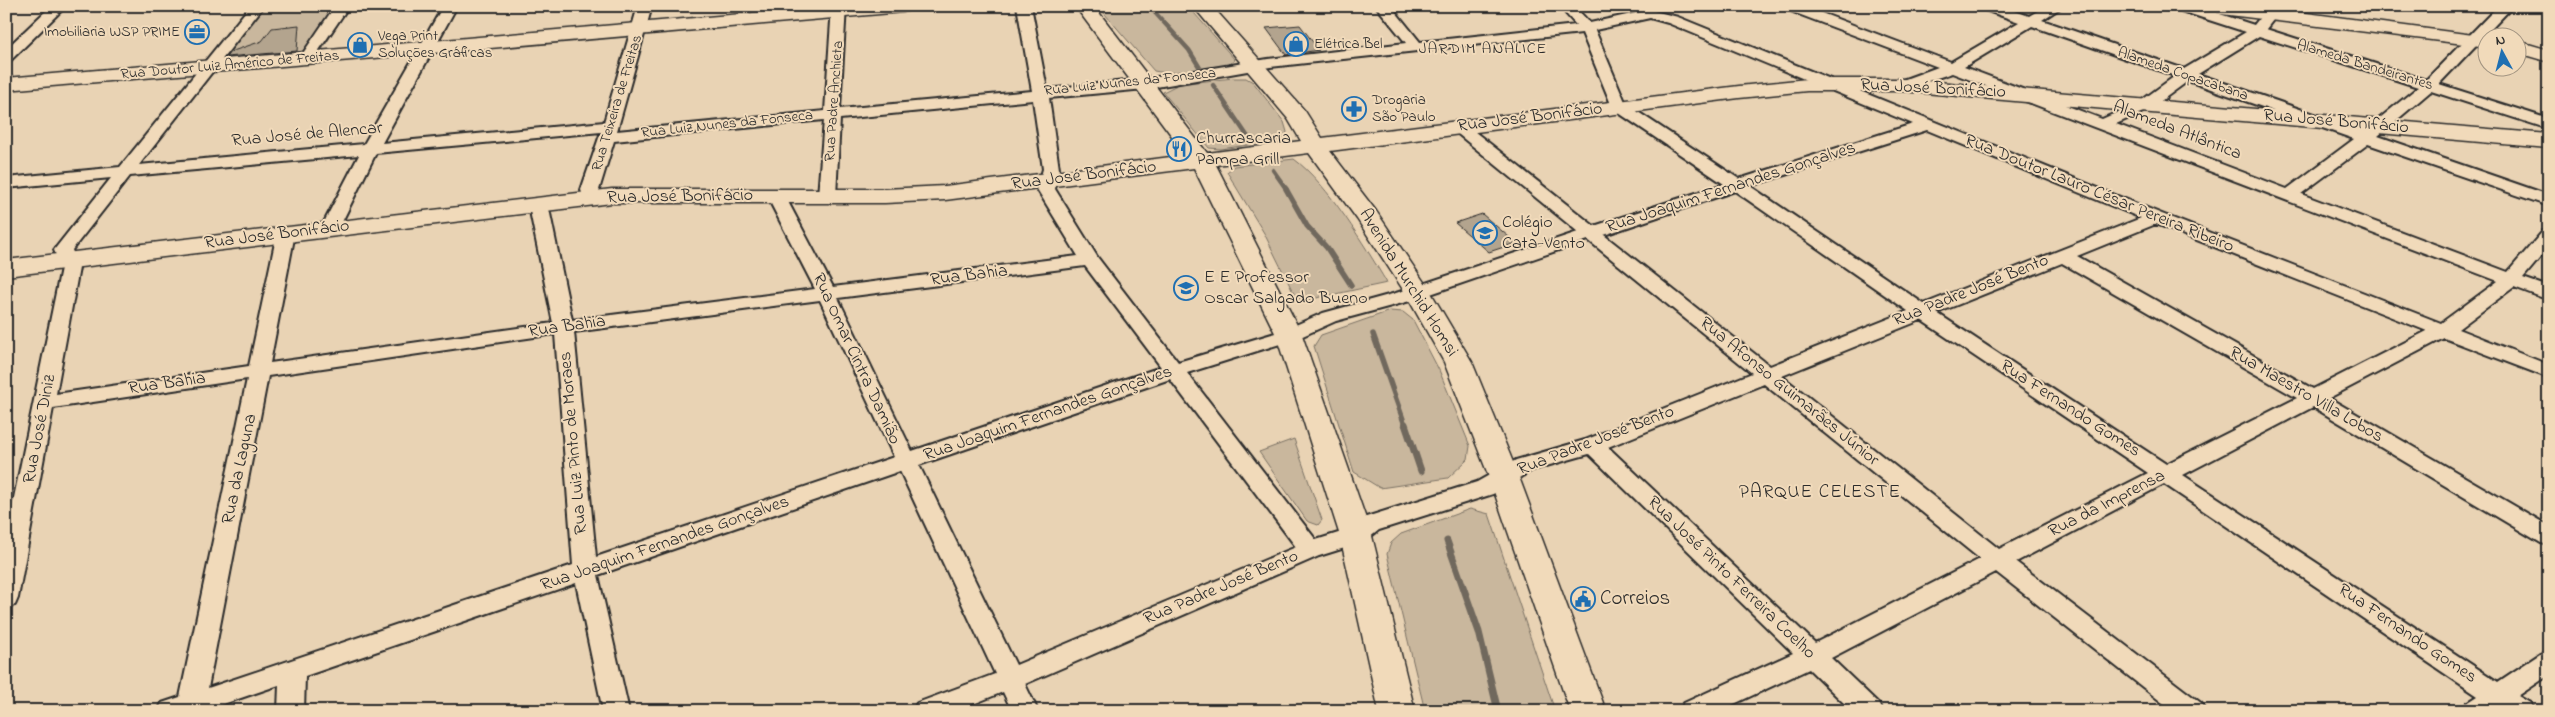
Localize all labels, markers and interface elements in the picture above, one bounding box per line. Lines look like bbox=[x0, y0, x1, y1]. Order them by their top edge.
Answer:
office icon: Imobiliaria WSP PRIME bbox=[184, 19, 210, 45]
place label: Imobiliaria WSP PRIME bbox=[44, 21, 180, 43]
place label: Vega Print Soluções Gráficas bbox=[377, 25, 492, 64]
north arrow bbox=[2478, 28, 2528, 78]
text: N bbox=[2495, 30, 2507, 52]
shop icon: Elétrica Bel bbox=[1283, 31, 1309, 57]
shop icon: Vega Print Soluções Gráficas bbox=[347, 32, 373, 58]
street label: Rua Teixeira de Freitas bbox=[586, 32, 648, 174]
place label: Elétrica Bel bbox=[1314, 33, 1383, 55]
street label: Alameda Bandeirantes bbox=[2294, 34, 2436, 96]
district label: JARDIM ANALICE bbox=[1419, 37, 1547, 61]
street label: Rua Padre Anchieta bbox=[819, 40, 849, 162]
street label: Alameda Copacabana bbox=[2115, 41, 2251, 107]
street label: Rua Doutor Luiz Américo de Freitas bbox=[120, 44, 340, 86]
street label: Rua Luiz Nunes da Fonseca bbox=[1043, 62, 1217, 102]
street label: Rua José Bonifácio bbox=[1859, 72, 2007, 106]
place label: Drogaria São Paulo bbox=[1371, 89, 1436, 128]
street label: Alameda Atlântica bbox=[2109, 95, 2245, 167]
pharmacy icon: Drogaria São Paulo bbox=[1341, 96, 1367, 122]
street label: Rua José Bonifácio bbox=[1456, 96, 1604, 140]
street label: Rua José Bonifácio bbox=[2262, 103, 2410, 141]
street label: Rua Luiz Nunes da Fonseca bbox=[640, 104, 814, 144]
street label: Rua José de Alencar bbox=[230, 115, 384, 155]
place label: Churrascaria Pampa Grill bbox=[1196, 126, 1291, 173]
street label: Rua Doutor Lauro César Pereira Ribeiro bbox=[1960, 128, 2238, 260]
street label: Rua Joaquim Fernandes Gonçalves bbox=[1603, 135, 1859, 241]
restaurant icon: Churrascaria Pampa Grill bbox=[1166, 136, 1192, 162]
street label: Rua José Bonifácio bbox=[1010, 154, 1158, 198]
street label: Rua José Bonifácio bbox=[607, 183, 753, 211]
street label: Avenida Murchid Homsi bbox=[1352, 204, 1464, 362]
place label: Colégio Cata-Vento bbox=[1502, 210, 1585, 257]
street label: Rua José Bonifácio bbox=[203, 213, 351, 257]
school or university icon: Colégio Cata-Vento bbox=[1472, 220, 1498, 246]
street label: Rua Padre José Bento bbox=[1889, 248, 2053, 334]
street label: Rua Bahia bbox=[929, 258, 1009, 294]
place label: E E Professor Oscar Salgado Bueno bbox=[1204, 265, 1368, 313]
street label: Rua Omar Cintra Damião bbox=[805, 269, 907, 449]
school or university icon: E E Professor Oscar Salgado Bueno bbox=[1173, 275, 1199, 301]
street label: Rua Bahia bbox=[527, 309, 607, 345]
street label: Rua Afonso Guimarães Júnior bbox=[1693, 311, 1885, 473]
street label: Rua Maestro Villa Lobos bbox=[2224, 340, 2388, 450]
street label: Rua Luiz Pinto de Moraes bbox=[553, 350, 595, 536]
street label: Rua Fernando Gomes bbox=[1995, 354, 2145, 464]
street label: Rua Joaquim Fernandes Gonçalves bbox=[920, 359, 1176, 469]
street label: Rua Bahia bbox=[127, 366, 207, 402]
street label: Rua José Diniz bbox=[17, 372, 63, 486]
street label: Rua Padre José Bento bbox=[1514, 399, 1678, 483]
street label: Rua da Laguna bbox=[216, 411, 265, 527]
street label: Rua da Imprensa bbox=[2044, 463, 2170, 545]
district label: PARQUE CELESTE bbox=[1739, 479, 1901, 506]
street label: Rua Joaquim Fernandes Gonçalves bbox=[537, 489, 793, 599]
street label: Rua José Pinto Ferreira Coelho bbox=[1641, 490, 1821, 666]
street label: Rua Padre José Bento bbox=[1139, 544, 1303, 632]
street label: Rua Fernando Gomes bbox=[2332, 578, 2482, 690]
place label: Correios bbox=[1600, 584, 1670, 614]
public building icon: Correios bbox=[1570, 586, 1596, 612]

